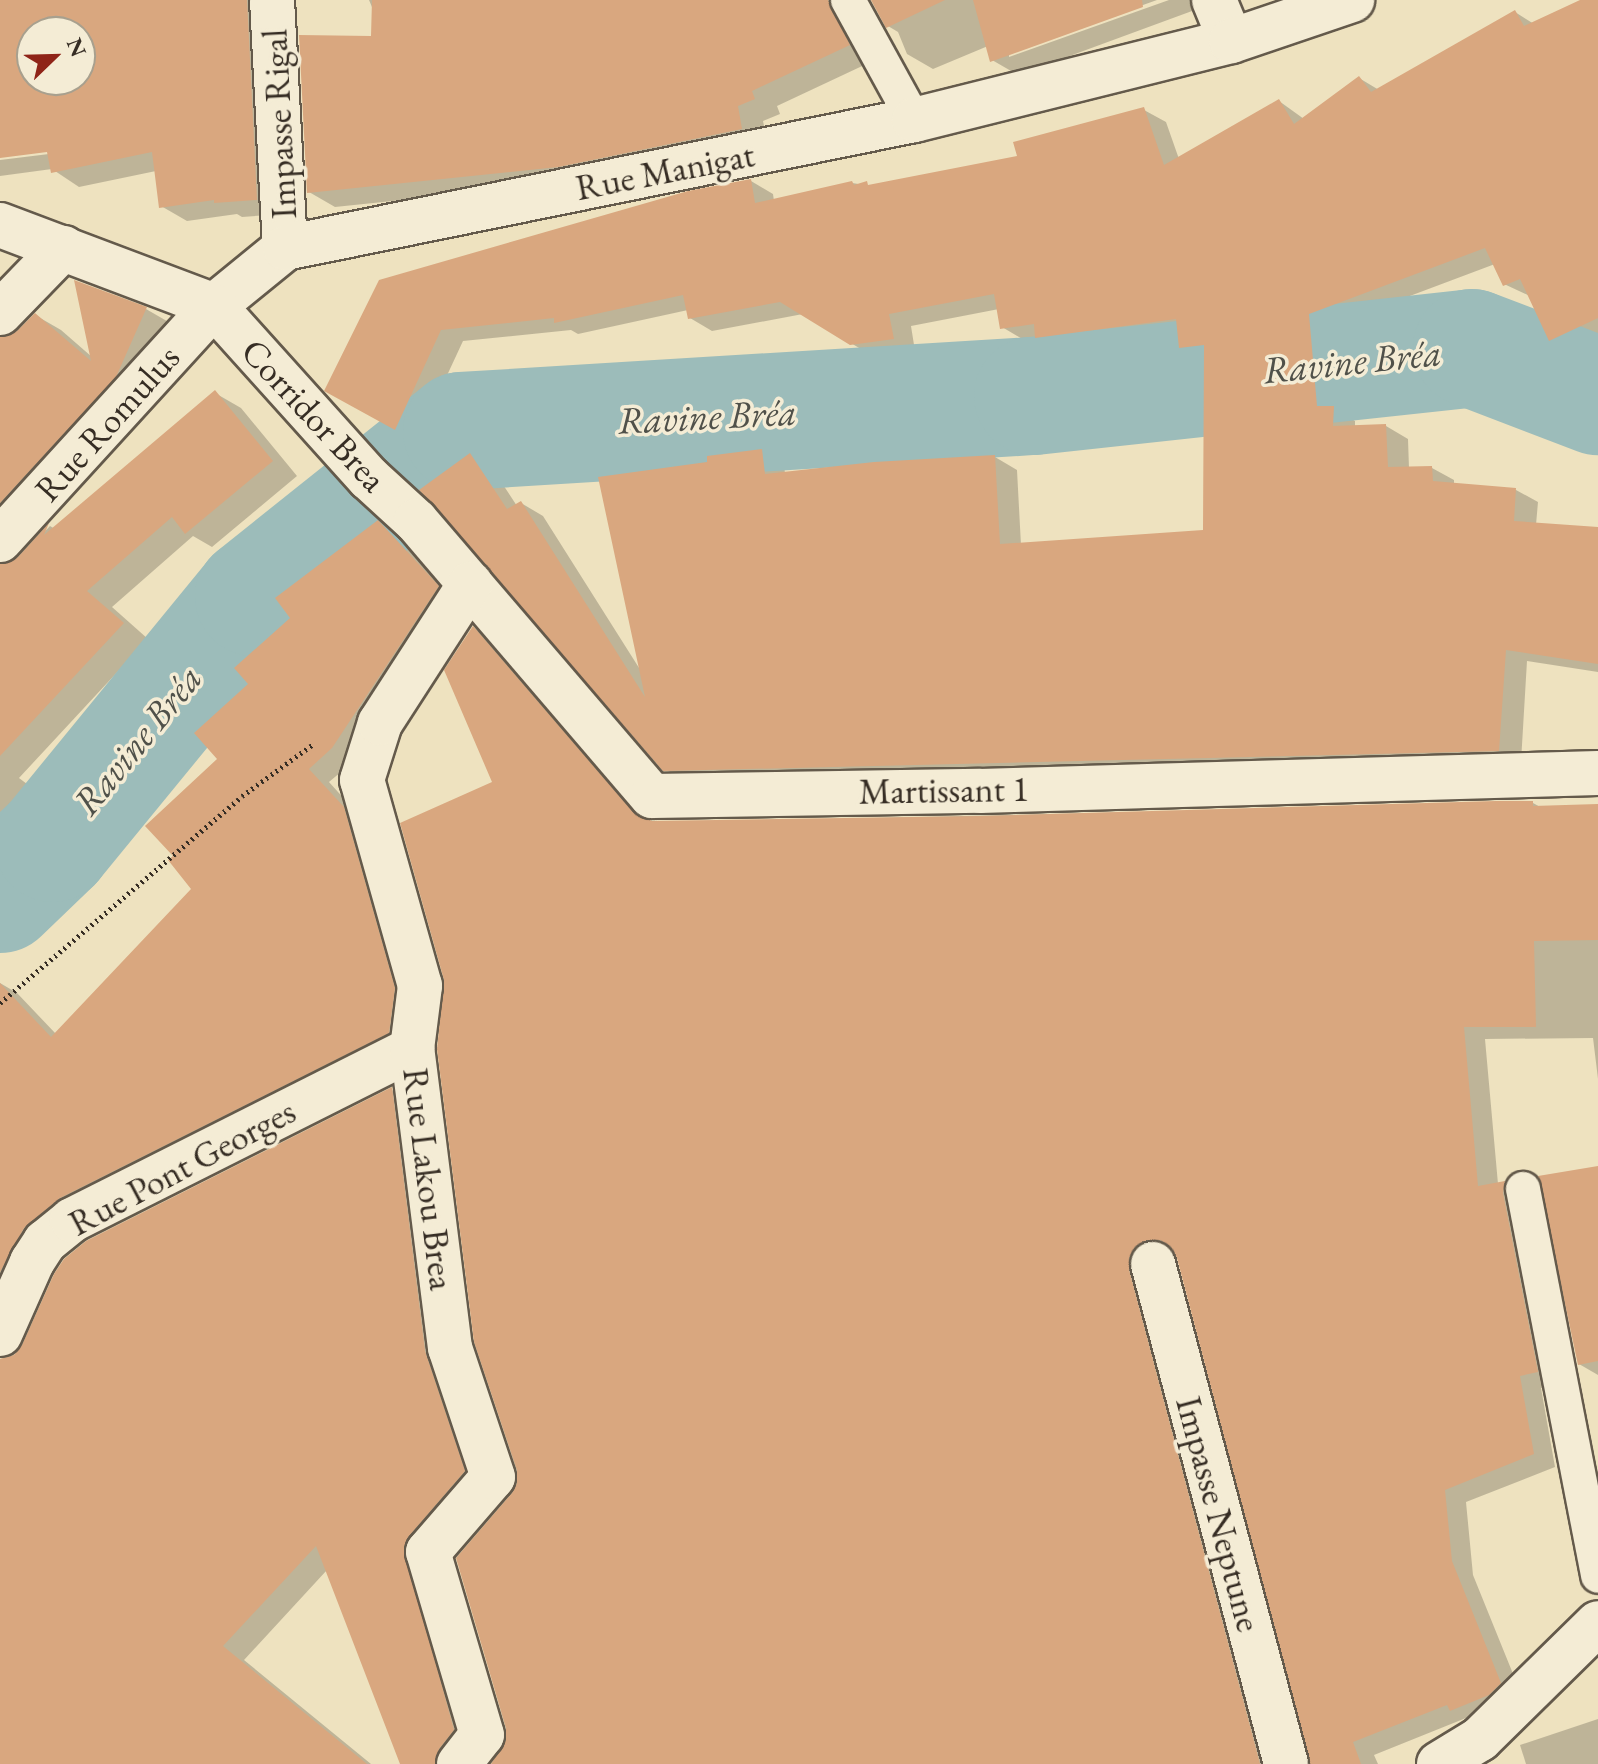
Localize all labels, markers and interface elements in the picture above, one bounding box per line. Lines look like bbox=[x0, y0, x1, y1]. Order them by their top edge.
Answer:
north arrow bbox=[16, 16, 96, 96]
street label: Impasse Rigal bbox=[252, 28, 306, 220]
text: N bbox=[60, 33, 94, 61]
street label: Rue Manigat bbox=[572, 133, 758, 209]
water label: Ravine Bréa bbox=[1260, 329, 1444, 393]
street label: Corridor Brea bbox=[232, 330, 396, 500]
street label: Rue Romulus bbox=[26, 336, 188, 510]
water label: Ravine Bréa bbox=[616, 389, 798, 443]
water label: Ravine Bréa bbox=[63, 656, 211, 824]
street label: Martissant 1 bbox=[858, 767, 1030, 813]
street label: Rue Lakou Brea bbox=[394, 1065, 464, 1293]
street label: Rue Pont Georges bbox=[61, 1089, 303, 1245]
street label: Impasse Neptune bbox=[1167, 1392, 1271, 1636]

